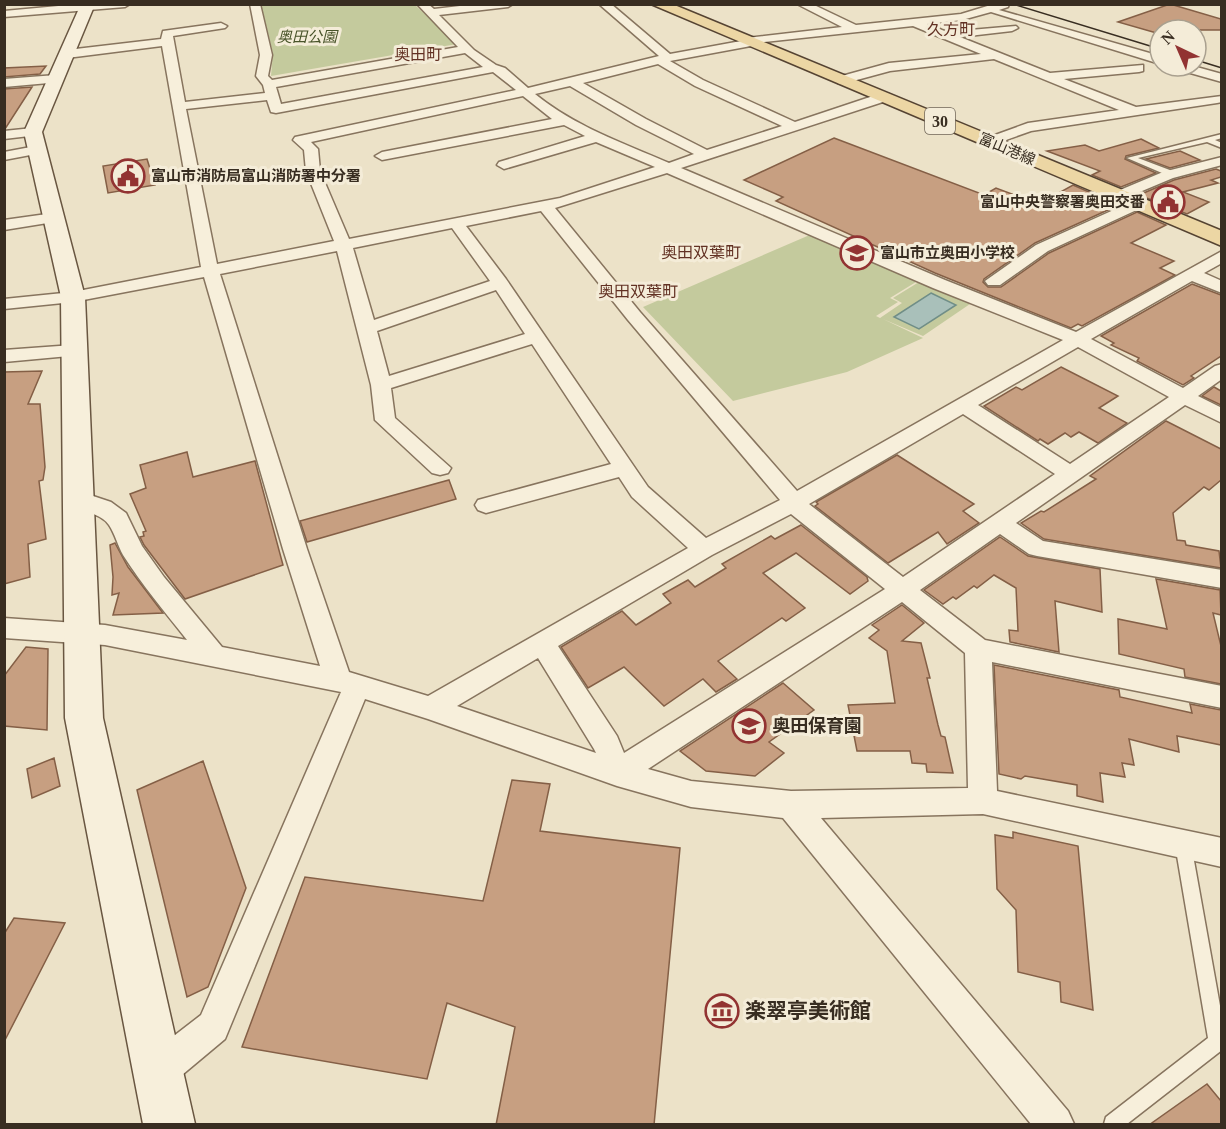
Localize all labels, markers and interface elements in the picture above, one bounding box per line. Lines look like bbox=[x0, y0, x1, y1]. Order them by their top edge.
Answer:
north arrow bbox=[1148, 18, 1208, 78]
district label: 久方町 bbox=[927, 21, 975, 38]
text: N bbox=[1158, 27, 1178, 48]
park label: 奥田公園 bbox=[277, 29, 339, 45]
district label: 奥田町 bbox=[394, 46, 442, 63]
road number: 30 bbox=[925, 108, 955, 134]
street label: 富山港線 bbox=[976, 130, 1038, 168]
public building icon: 富山市消防局富山消防署中分署 bbox=[110, 158, 146, 194]
place label: 富山市消防局富山消防署中分署 bbox=[151, 168, 361, 184]
public building icon: 富山中央警察署奥田交番 bbox=[1150, 184, 1186, 220]
place label: 富山中央警察署奥田交番 bbox=[980, 194, 1145, 210]
school or university icon: 富山市立奥田小学校 bbox=[839, 235, 875, 271]
district label: 奥田双葉町 bbox=[661, 244, 741, 261]
place label: 富山市立奥田小学校 bbox=[880, 245, 1015, 261]
district label: 奥田双葉町 bbox=[598, 283, 678, 300]
school or university icon: 奥田保育園 bbox=[731, 708, 767, 744]
place label: 奥田保育園 bbox=[772, 716, 862, 736]
museum icon: 楽翠亭美術館 bbox=[704, 993, 740, 1029]
place label: 楽翠亭美術館 bbox=[745, 999, 871, 1023]

